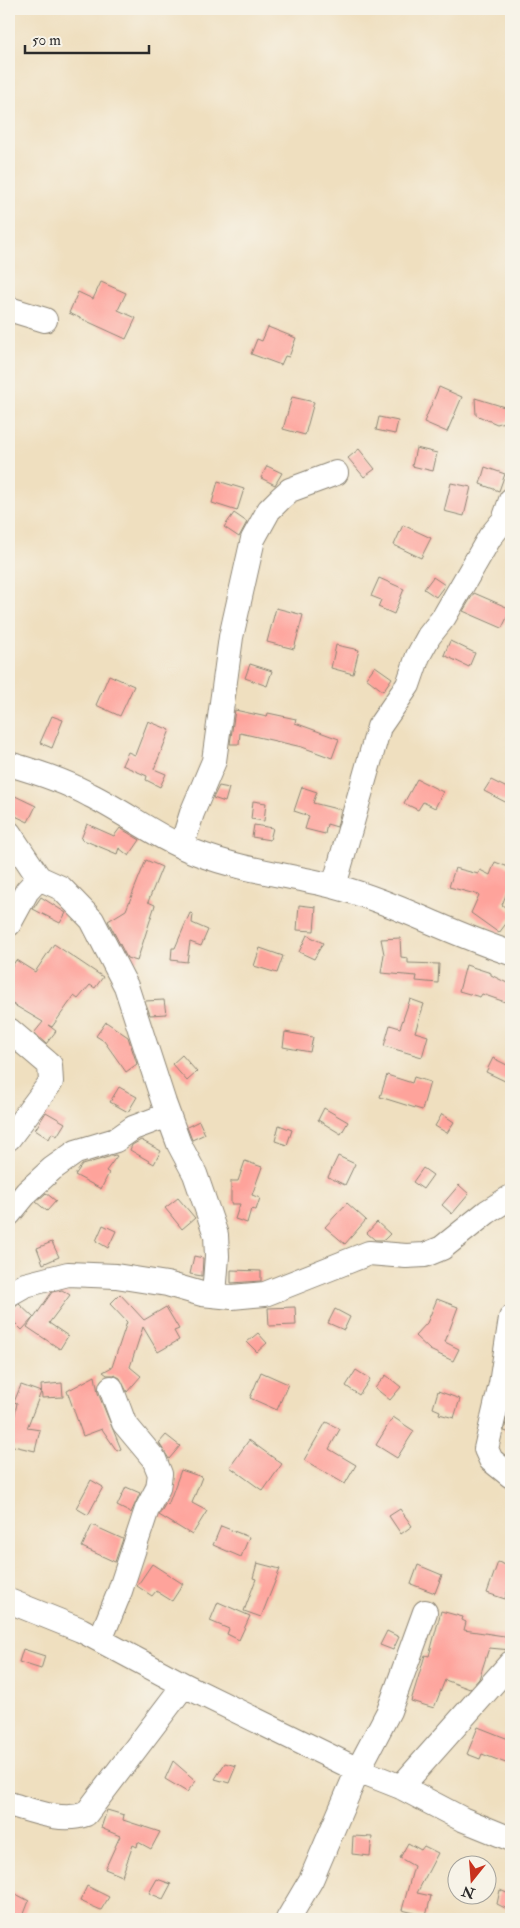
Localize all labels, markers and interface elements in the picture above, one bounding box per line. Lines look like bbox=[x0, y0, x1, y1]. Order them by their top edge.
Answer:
scale bar bbox=[25, 22, 149, 54]
text: 50 m bbox=[32, 31, 61, 50]
north arrow bbox=[448, 1856, 498, 1906]
text: N bbox=[459, 1882, 478, 1902]

